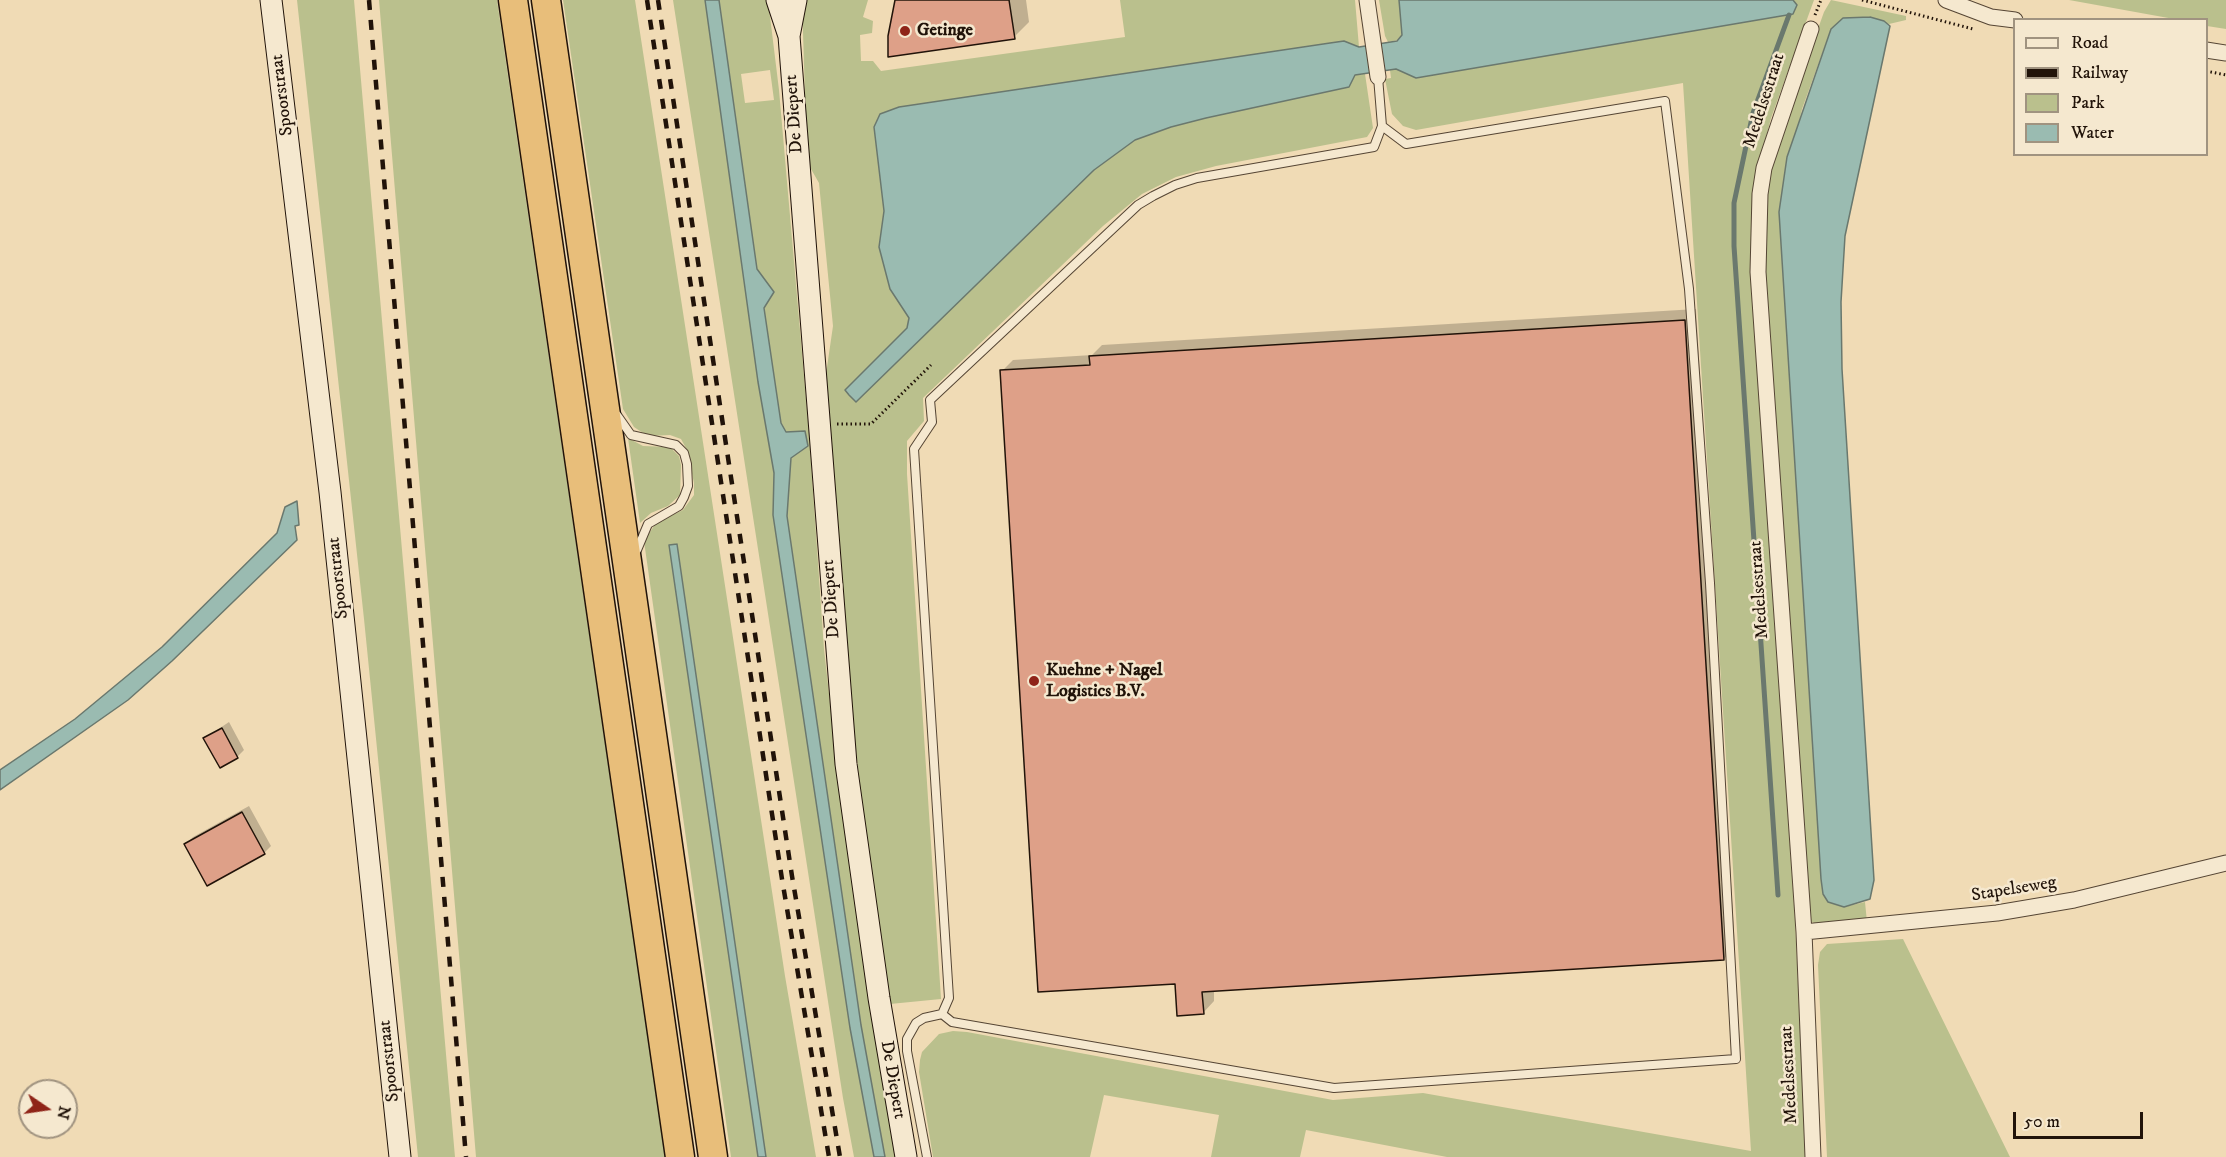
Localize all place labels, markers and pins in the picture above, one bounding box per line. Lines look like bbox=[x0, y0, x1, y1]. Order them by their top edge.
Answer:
place label: Getinge bbox=[917, 20, 973, 42]
marker: Getinge bbox=[898, 24, 912, 38]
place label: Kuehne + Nagel Logistics B.V. bbox=[1046, 660, 1162, 702]
marker: Kuehne + Nagel Logistics B.V. bbox=[1027, 674, 1041, 688]

